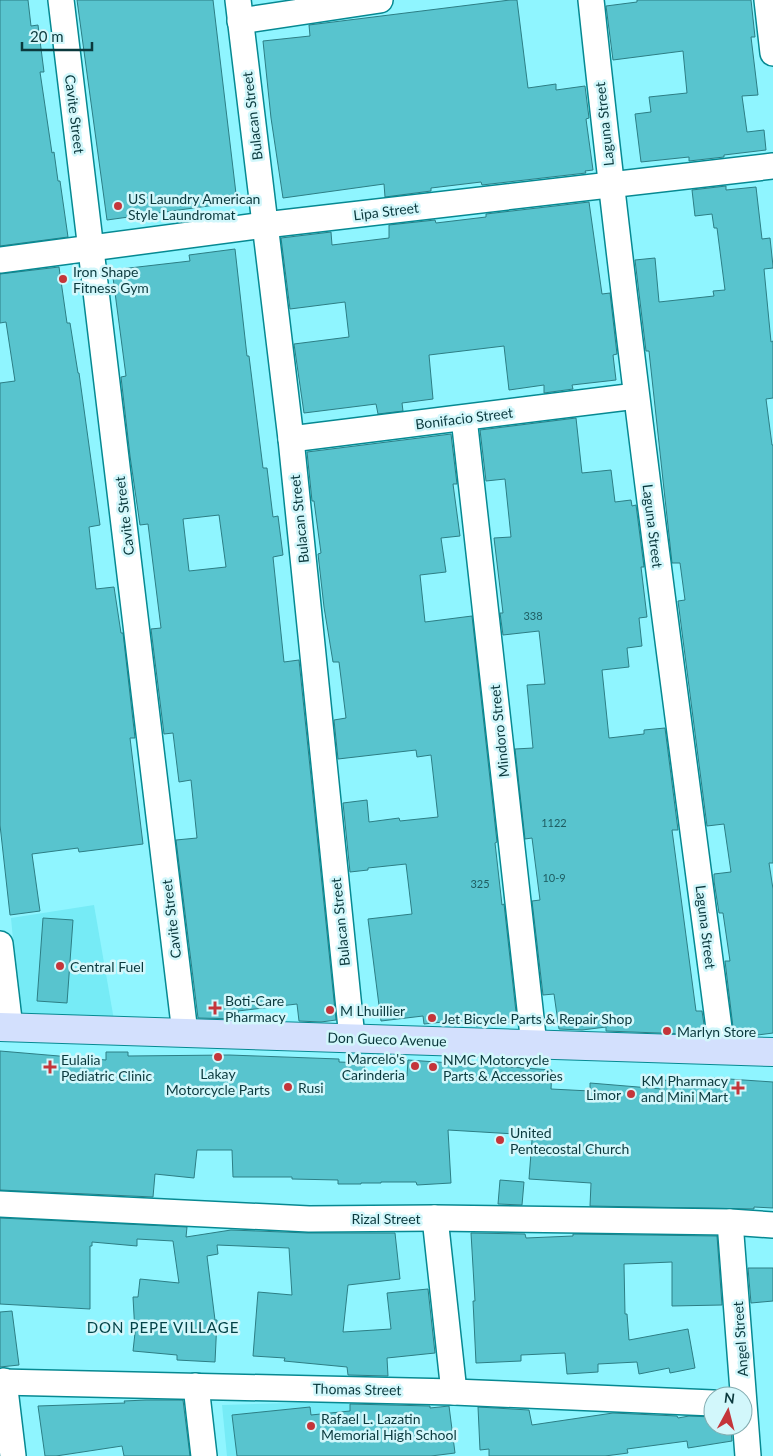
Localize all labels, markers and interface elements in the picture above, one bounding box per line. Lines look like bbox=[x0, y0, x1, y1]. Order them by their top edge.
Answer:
scale bar bbox=[22, 20, 92, 52]
text: 20 m bbox=[30, 27, 64, 45]
street label: Bulacan Street bbox=[238, 71, 266, 161]
street label: Cavite Street bbox=[62, 73, 88, 155]
street label: Laguna Street bbox=[591, 81, 617, 167]
place label: US Laundry American Style Laundromat bbox=[128, 190, 260, 223]
street label: Lipa Street bbox=[352, 199, 420, 223]
marker: US Laundry American Style Laundromat bbox=[112, 200, 124, 212]
place label: Iron Shape Fitness Gym bbox=[73, 263, 149, 296]
marker: Iron Shape Fitness Gym bbox=[57, 273, 69, 285]
street label: Bonifacio Street bbox=[414, 404, 514, 432]
street label: Bulacan Street bbox=[286, 474, 312, 564]
street label: Cavite Street bbox=[111, 475, 137, 557]
street label: Laguna Street bbox=[639, 483, 667, 569]
house number: 338 bbox=[523, 609, 543, 622]
street label: Mindoro Street bbox=[486, 684, 512, 778]
house number: 1122 bbox=[541, 816, 567, 829]
house number: 10-9 bbox=[542, 871, 566, 884]
street label: Bulacan Street bbox=[327, 877, 353, 967]
house number: 325 bbox=[470, 877, 490, 890]
street label: Cavite Street bbox=[158, 878, 184, 960]
street label: Laguna Street bbox=[692, 884, 720, 970]
place label: Central Fuel bbox=[70, 958, 144, 975]
marker: Central Fuel bbox=[54, 960, 66, 972]
place label: Boti-Care Pharmacy bbox=[225, 992, 286, 1025]
marker: Boti-Care Pharmacy bbox=[209, 1002, 221, 1014]
place label: M Lhuillier bbox=[340, 1002, 405, 1019]
marker: M Lhuillier bbox=[324, 1004, 336, 1016]
place label: Jet Bicycle Parts & Repair Shop bbox=[442, 1010, 632, 1027]
marker: Jet Bicycle Parts & Repair Shop bbox=[426, 1012, 438, 1024]
place label: Marlyn Store bbox=[677, 1023, 756, 1040]
marker: Marlyn Store bbox=[661, 1025, 673, 1037]
street label: Don Gueco Avenue bbox=[327, 1028, 447, 1050]
place label: Marcelo's Carinderia bbox=[342, 1050, 405, 1083]
place label: Eulalia Pediatric Clinic bbox=[61, 1051, 152, 1084]
marker: Lakay Motorcycle Parts bbox=[212, 1051, 224, 1063]
place label: NMC Motorcycle Parts & Accessories bbox=[443, 1051, 563, 1084]
marker: Eulalia Pediatric Clinic bbox=[43, 1060, 57, 1074]
marker: Marcelo's Carinderia bbox=[409, 1060, 421, 1072]
marker: NMC Motorcycle Parts & Accessories bbox=[427, 1061, 439, 1073]
place label: Lakay Motorcycle Parts bbox=[166, 1065, 270, 1098]
place label: KM Pharmacy and Mini Mart bbox=[641, 1072, 729, 1105]
place label: Rusi bbox=[298, 1079, 324, 1096]
marker: Rusi bbox=[282, 1081, 294, 1093]
marker: KM Pharmacy and Mini Mart bbox=[732, 1082, 744, 1094]
place label: Limor bbox=[586, 1086, 621, 1103]
marker: Limor bbox=[625, 1088, 637, 1100]
place label: United Pentecostal Church bbox=[510, 1124, 629, 1157]
marker: United Pentecostal Church bbox=[494, 1134, 506, 1146]
street label: Rizal Street bbox=[351, 1210, 421, 1227]
street label: Angel Street bbox=[729, 1301, 751, 1377]
district label: DON PEPE VILLAGE bbox=[87, 1318, 239, 1336]
street label: Thomas Street bbox=[312, 1380, 402, 1398]
north arrow bbox=[703, 1386, 753, 1436]
text: N bbox=[723, 1389, 736, 1407]
place label: Rafael L. Lazatin Memorial High School bbox=[321, 1410, 457, 1443]
marker: Rafael L. Lazatin Memorial High School bbox=[305, 1420, 317, 1432]

